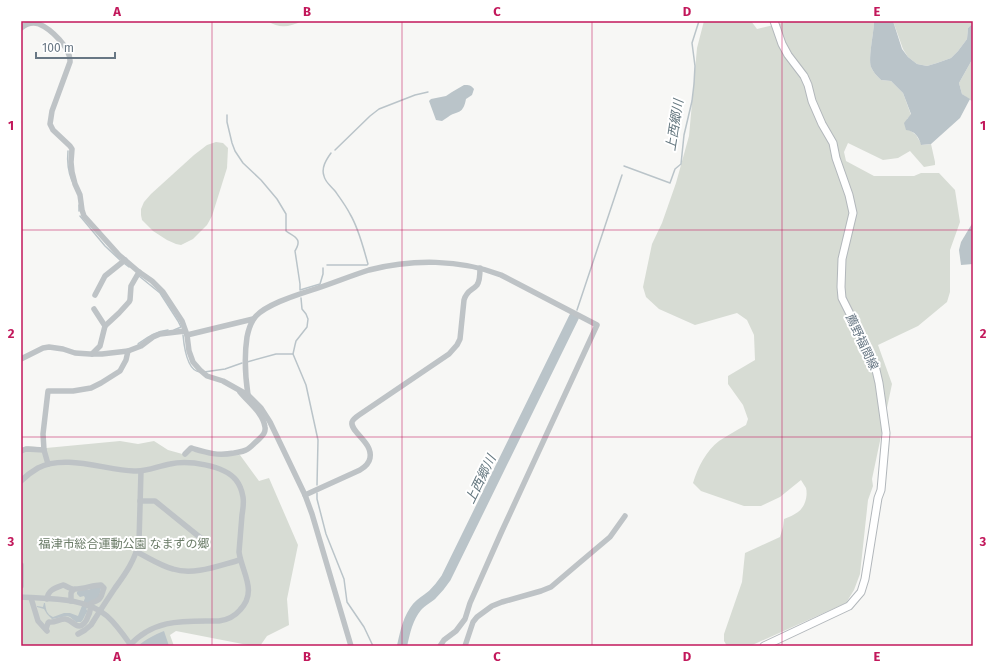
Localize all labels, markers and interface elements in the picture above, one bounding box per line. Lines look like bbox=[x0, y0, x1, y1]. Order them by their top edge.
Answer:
text: A bbox=[112, 4, 121, 19]
text: B bbox=[303, 4, 311, 19]
text: C bbox=[493, 4, 501, 19]
text: D bbox=[683, 4, 692, 19]
text: E bbox=[874, 4, 881, 19]
scale bar bbox=[36, 34, 115, 60]
text: 100 m bbox=[42, 41, 74, 55]
water label: 上西郷川 bbox=[663, 96, 686, 152]
text: 1 bbox=[8, 118, 14, 133]
text: 1 bbox=[980, 118, 986, 133]
street label: 薦野福間線 bbox=[843, 312, 881, 372]
text: 2 bbox=[8, 326, 15, 341]
text: 2 bbox=[980, 326, 987, 341]
water label: 上西郷川 bbox=[462, 451, 499, 506]
text: 3 bbox=[7, 534, 15, 549]
text: 3 bbox=[979, 534, 987, 549]
park label: 福津市総合運動公園 なまずの郷 bbox=[38, 537, 210, 551]
text: A bbox=[112, 649, 121, 664]
text: B bbox=[303, 649, 311, 664]
text: C bbox=[493, 649, 501, 664]
text: D bbox=[683, 649, 692, 664]
text: E bbox=[874, 649, 881, 664]

